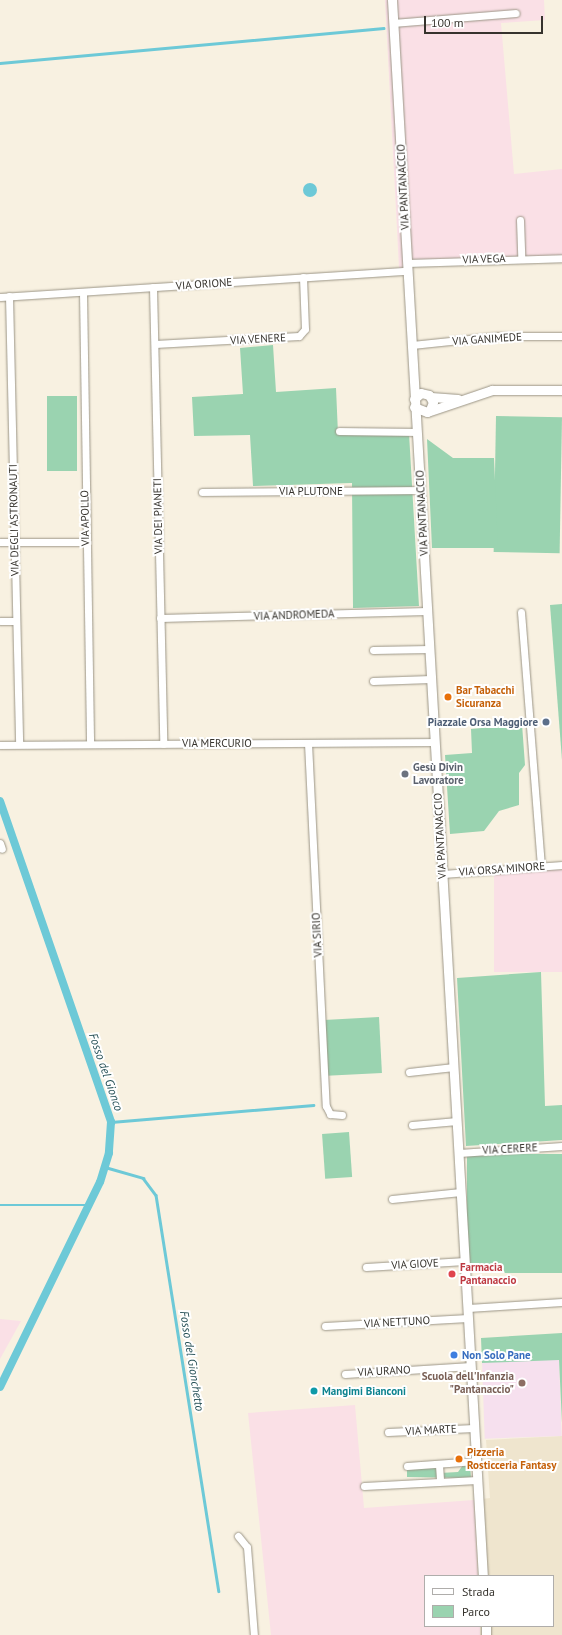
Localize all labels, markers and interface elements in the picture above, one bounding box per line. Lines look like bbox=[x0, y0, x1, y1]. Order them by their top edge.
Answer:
scale bar bbox=[426, 8, 545, 34]
text: 100 m bbox=[431, 15, 464, 30]
street label: VIA PANTANACCIO bbox=[394, 143, 412, 231]
street label: VIA VEGA bbox=[462, 252, 506, 266]
street label: VIA ORIONE bbox=[175, 275, 233, 293]
street label: VIA GANIMEDE bbox=[451, 330, 523, 348]
street label: VIA VENERE bbox=[229, 331, 287, 347]
street label: VIA DEGLI ASTRONAUTI bbox=[6, 464, 22, 576]
street label: VIA PANTANACCIO bbox=[413, 469, 431, 557]
street label: VIA DEI PIANETI bbox=[151, 478, 165, 554]
street label: VIA PLUTONE bbox=[279, 484, 343, 498]
street label: VIA APOLLO bbox=[78, 489, 92, 547]
street label: VIA ANDROMEDA bbox=[253, 607, 335, 623]
place label: Bar Tabacchi Sicuranza bbox=[456, 684, 515, 710]
marker: Bar Tabacchi Sicuranza bbox=[443, 692, 453, 702]
place label: Piazzale Orsa Maggiore bbox=[428, 715, 538, 729]
marker: Piazzale Orsa Maggiore bbox=[541, 717, 551, 727]
street label: VIA MERCURIO bbox=[182, 736, 252, 750]
place label: Gesù Divin Lavoratore bbox=[413, 761, 464, 787]
marker: Gesù Divin Lavoratore bbox=[400, 769, 410, 779]
street label: VIA PANTANACCIO bbox=[431, 792, 449, 880]
street label: VIA ORSA MINORE bbox=[458, 859, 546, 879]
street label: VIA SIRIO bbox=[309, 912, 325, 958]
water label: Fosso del Gionco bbox=[86, 1031, 126, 1113]
street label: VIA CERERE bbox=[482, 1141, 538, 1157]
street label: VIA GIOVE bbox=[391, 1256, 439, 1272]
place label: Farmacia Pantanaccio bbox=[460, 1261, 516, 1287]
marker: Farmacia Pantanaccio bbox=[447, 1269, 457, 1279]
water label: Fosso del Gionchetto bbox=[177, 1310, 207, 1412]
street label: VIA NETTUNO bbox=[363, 1314, 431, 1330]
place label: Non Solo Pane bbox=[462, 1348, 531, 1362]
marker: Non Solo Pane bbox=[449, 1350, 459, 1360]
street label: VIA URANO bbox=[357, 1363, 411, 1379]
place label: Scuola dell'Infanzia "Pantanaccio" bbox=[422, 1370, 514, 1396]
marker: Scuola dell'Infanzia "Pantanaccio" bbox=[517, 1378, 527, 1388]
place label: Mangimi Bianconi bbox=[322, 1384, 406, 1398]
marker: Mangimi Bianconi bbox=[309, 1386, 319, 1396]
street label: VIA MARTE bbox=[405, 1422, 457, 1438]
place label: Pizzeria Rosticceria Fantasy bbox=[467, 1446, 556, 1472]
marker: Pizzeria Rosticceria Fantasy bbox=[454, 1454, 464, 1464]
legend bbox=[424, 1575, 554, 1627]
text: Strada bbox=[462, 1584, 495, 1599]
text: Parco bbox=[462, 1604, 490, 1619]

